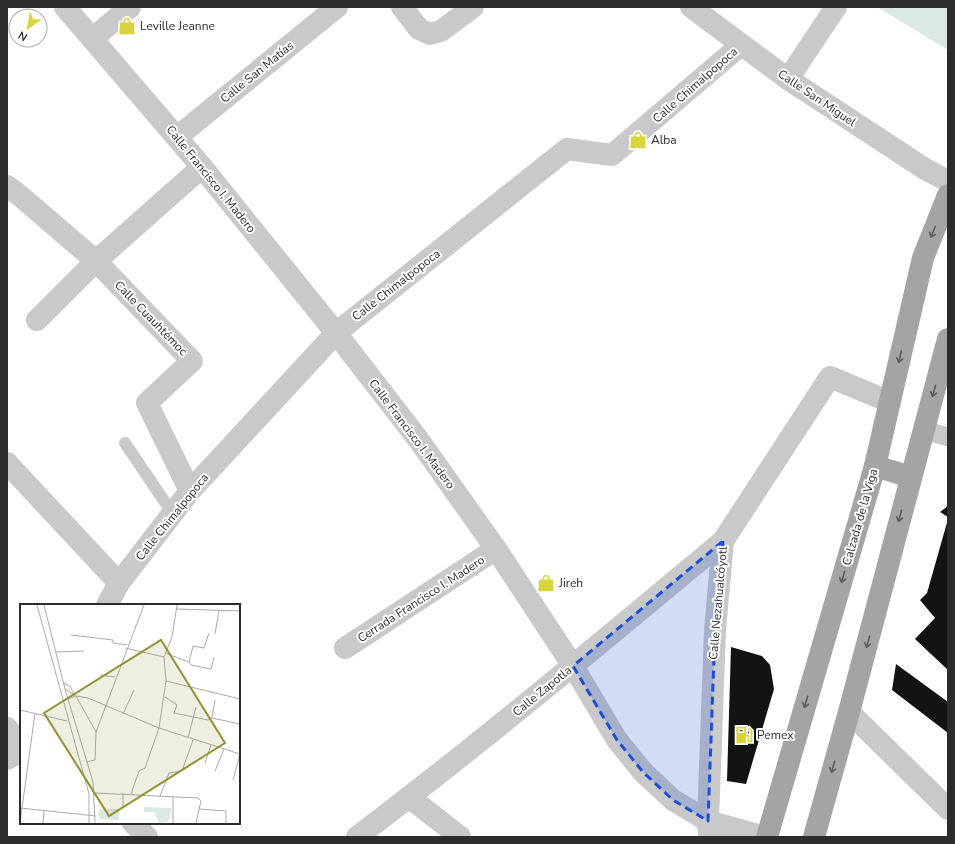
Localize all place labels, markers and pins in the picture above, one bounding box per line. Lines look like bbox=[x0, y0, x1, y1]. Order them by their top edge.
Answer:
shop icon: Leville Jeanne bbox=[117, 16, 137, 36]
place label: Leville Jeanne bbox=[140, 18, 215, 34]
shop icon: Alba bbox=[628, 130, 648, 150]
place label: Alba bbox=[651, 132, 677, 148]
shop icon: Jireh bbox=[536, 573, 556, 593]
place label: Jireh bbox=[558, 575, 583, 591]
fuel station icon: Pemex bbox=[734, 725, 754, 745]
place label: Pemex bbox=[757, 727, 794, 743]

